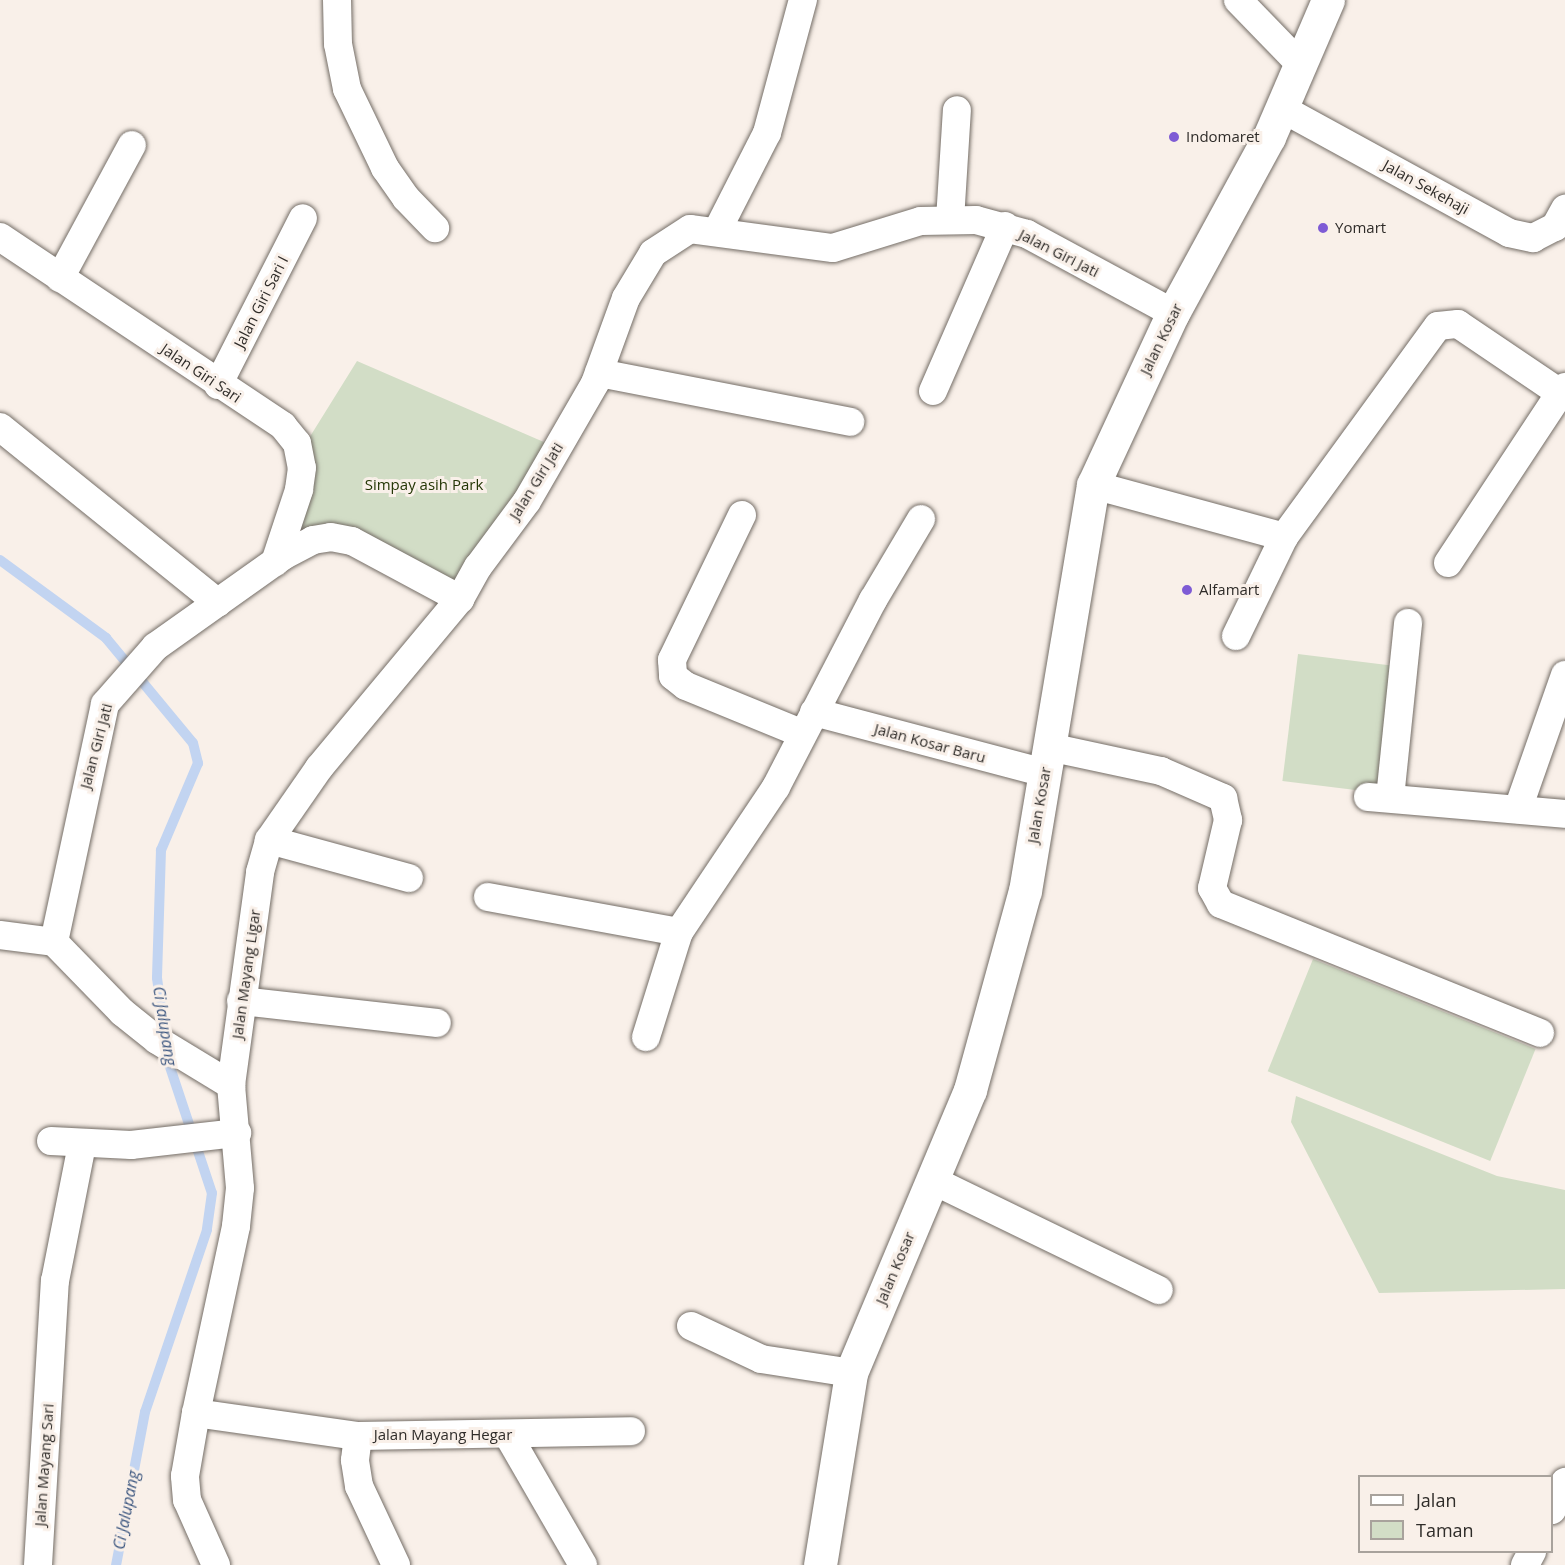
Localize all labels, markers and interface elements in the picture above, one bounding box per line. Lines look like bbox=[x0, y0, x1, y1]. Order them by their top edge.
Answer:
place label: Indomaret bbox=[1186, 128, 1260, 146]
marker: Indomaret bbox=[1167, 130, 1181, 144]
street label: Jalan Sekehaji bbox=[1380, 156, 1472, 218]
place label: Yomart bbox=[1335, 219, 1386, 237]
marker: Yomart bbox=[1316, 221, 1330, 235]
street label: Jalan Giri Jati bbox=[1016, 225, 1102, 281]
street label: Jalan Giri Sari I bbox=[230, 253, 292, 351]
street label: Jalan Kosar bbox=[1136, 300, 1186, 378]
street label: Jalan Giri Sari bbox=[158, 340, 244, 406]
street label: Jalan Giri Jati bbox=[505, 439, 567, 523]
park label: Simpay asih Park bbox=[365, 476, 483, 494]
place label: Alfamart bbox=[1199, 581, 1259, 599]
marker: Alfamart bbox=[1180, 583, 1194, 597]
street label: Jalan Giri Jati bbox=[76, 701, 116, 791]
street label: Jalan Kosar Baru bbox=[872, 719, 988, 767]
street label: Jalan Kosar bbox=[1023, 765, 1055, 845]
street label: Jalan Mayang Ligar bbox=[228, 908, 264, 1040]
water label: Ci Jalupang bbox=[149, 985, 181, 1067]
street label: Jalan Kosar bbox=[872, 1229, 918, 1307]
street label: Jalan Mayang Sari bbox=[31, 1403, 57, 1527]
street label: Jalan Mayang Hegar bbox=[374, 1426, 512, 1444]
water label: Ci Jalupang bbox=[109, 1469, 143, 1551]
legend bbox=[1358, 1475, 1553, 1553]
text: Jalan bbox=[1416, 1488, 1456, 1512]
text: Taman bbox=[1416, 1518, 1474, 1542]

